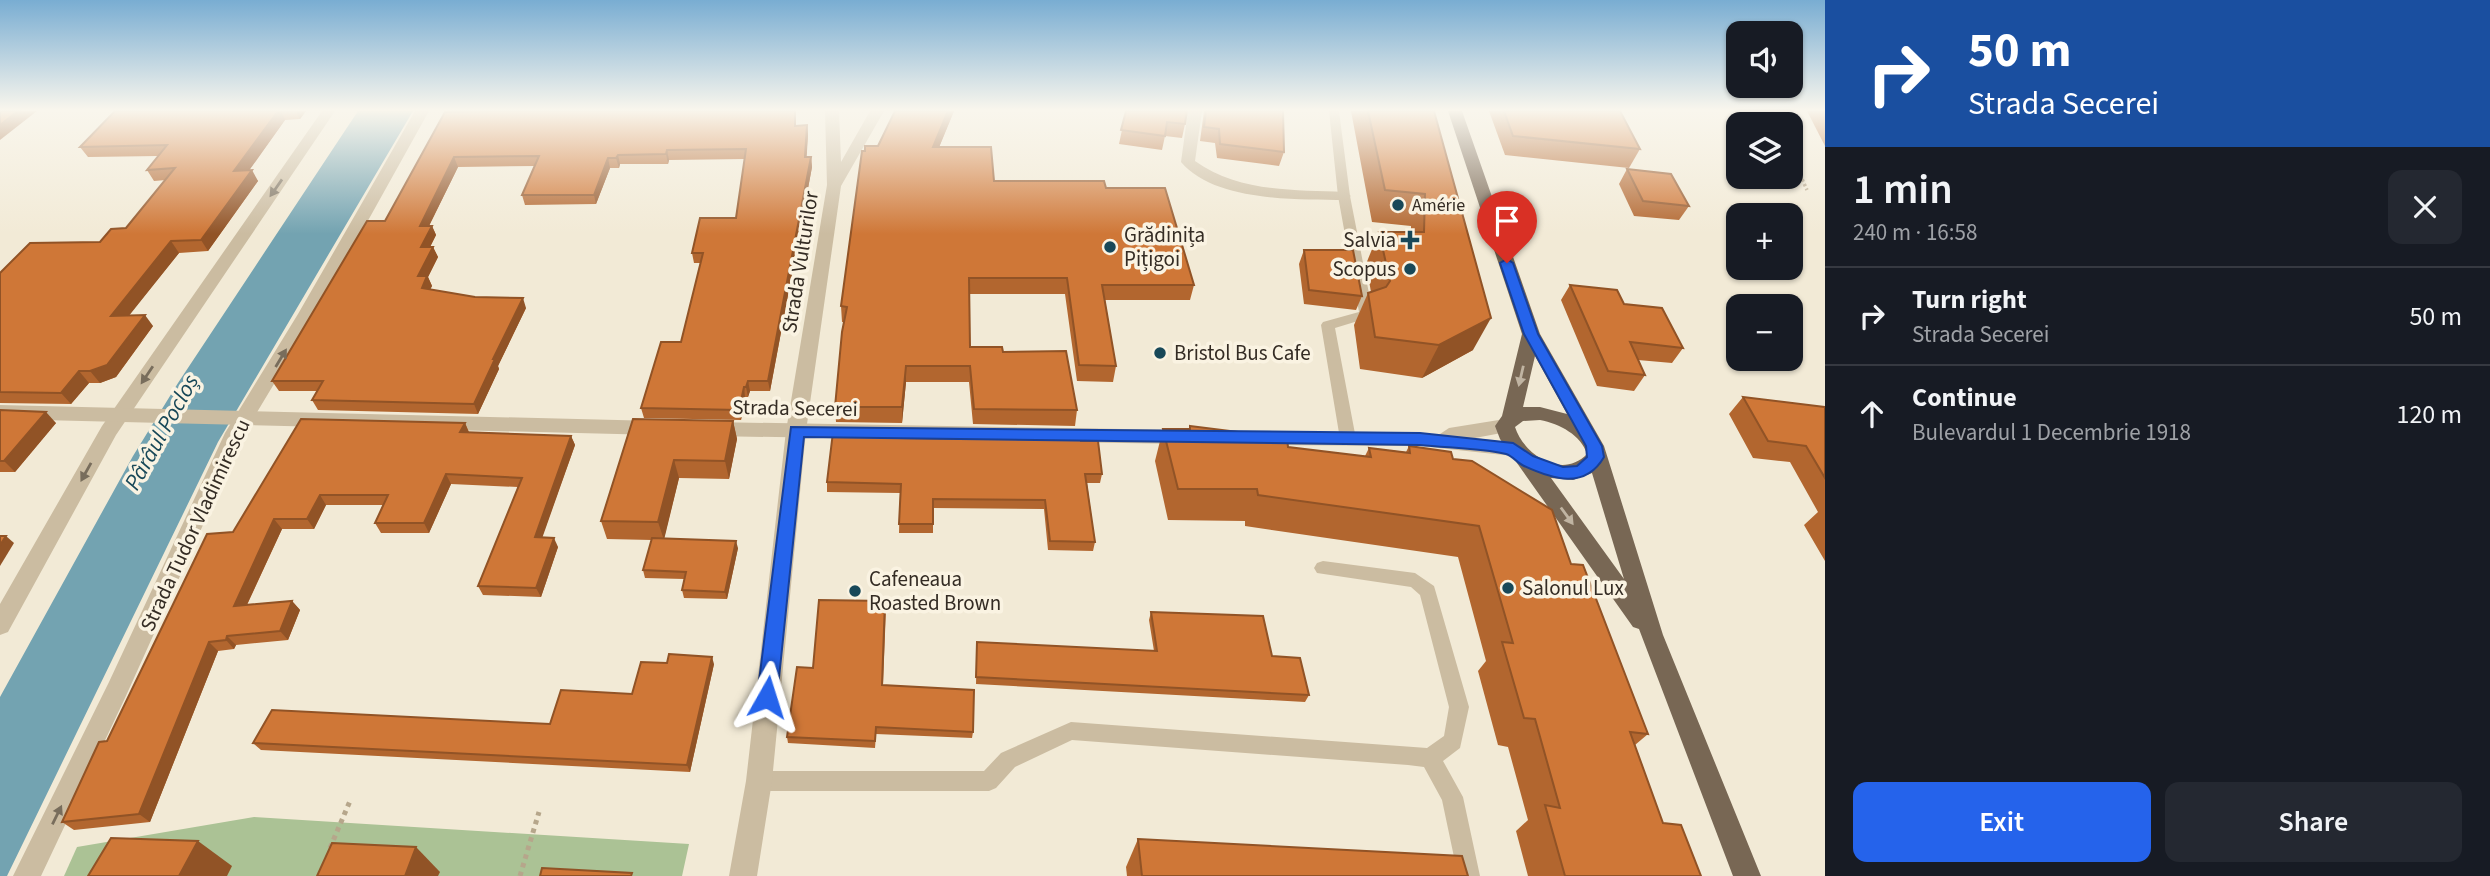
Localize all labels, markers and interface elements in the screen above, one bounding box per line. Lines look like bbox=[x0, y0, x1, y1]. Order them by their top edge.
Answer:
text: 50 m bbox=[1968, 16, 2072, 86]
map controls bbox=[1726, 21, 1803, 371]
button: sound bbox=[1726, 21, 1803, 98]
icon: right bbox=[1853, 28, 1944, 119]
text: Strada Secerei bbox=[1968, 81, 2159, 127]
button: layers bbox=[1726, 112, 1803, 189]
text: 1 min bbox=[1853, 160, 1953, 220]
button: close bbox=[2388, 170, 2462, 244]
one-way arrow bbox=[269, 179, 283, 197]
street label: Strada Vulturilor bbox=[774, 188, 826, 335]
pin bbox=[1477, 191, 1537, 263]
place label: Amérie bbox=[1412, 193, 1465, 218]
marker: Amérie bbox=[1390, 197, 1406, 213]
icon: arrive bbox=[1488, 202, 1526, 240]
button: + bbox=[1726, 203, 1803, 280]
text: 240 m · 16:58 bbox=[1853, 216, 1977, 249]
place label: Grădinița Pițigoi bbox=[1124, 220, 1205, 274]
place label: Salvia bbox=[1343, 225, 1396, 255]
marker: Salvia bbox=[1402, 232, 1418, 248]
marker: Grădinița Pițigoi bbox=[1102, 239, 1118, 255]
place label: Scopus bbox=[1332, 254, 1396, 284]
marker: Scopus bbox=[1402, 261, 1418, 277]
text: Turn right bbox=[1912, 281, 2027, 318]
button: − bbox=[1726, 294, 1803, 371]
icon: right bbox=[1853, 297, 1891, 335]
text: 50 m bbox=[2409, 298, 2462, 335]
text: Strada Secerei bbox=[1912, 318, 2049, 351]
place label: Bristol Bus Cafe bbox=[1174, 338, 1311, 368]
marker: Bristol Bus Cafe bbox=[1152, 345, 1168, 361]
one-way arrow bbox=[275, 349, 287, 368]
one-way arrow bbox=[1515, 365, 1526, 387]
one-way arrow bbox=[140, 366, 154, 384]
water label: Pârâul Pocloș bbox=[116, 368, 207, 496]
text: Continue bbox=[1912, 379, 2017, 416]
street label: Strada Secerei bbox=[732, 392, 858, 424]
icon: ahead bbox=[1853, 395, 1891, 433]
text: 120 m bbox=[2396, 396, 2462, 433]
street label: Strada Tudor Vladimirescu bbox=[133, 414, 257, 636]
text: Bulevardul 1 Decembrie 1918 bbox=[1912, 416, 2191, 449]
one-way arrow bbox=[80, 462, 92, 482]
one-way arrow bbox=[1560, 507, 1574, 525]
place label: Cafeneaua Roasted Brown bbox=[869, 564, 1001, 618]
place label: Salonul Lux bbox=[1522, 573, 1624, 603]
marker: Salonul Lux bbox=[1500, 580, 1516, 596]
marker: Cafeneaua Roasted Brown bbox=[847, 583, 863, 599]
position arrow bbox=[730, 660, 804, 734]
button: Exit bbox=[1853, 782, 2151, 862]
button: Share bbox=[2165, 782, 2462, 862]
one-way arrow bbox=[51, 805, 62, 825]

